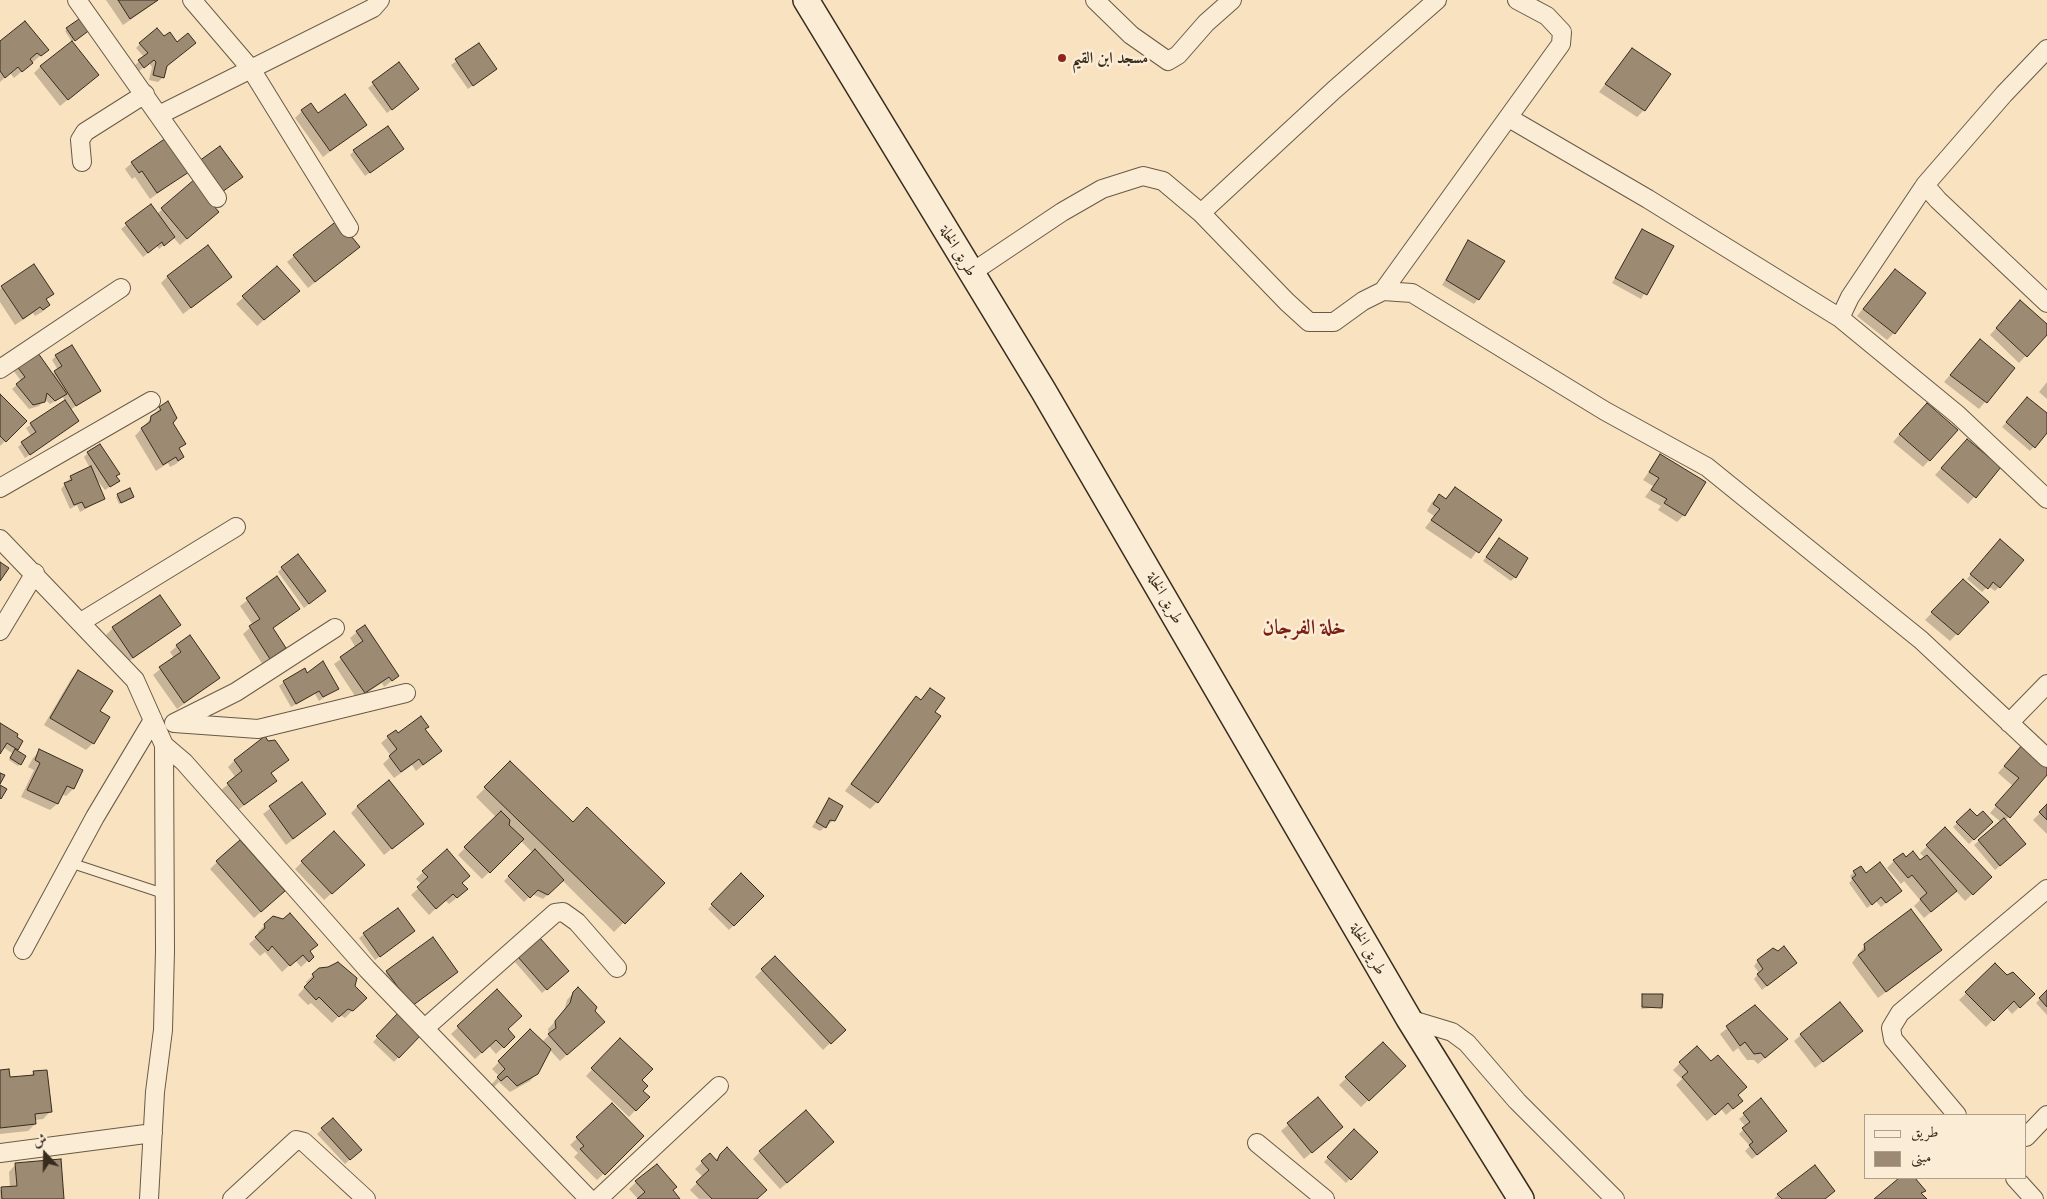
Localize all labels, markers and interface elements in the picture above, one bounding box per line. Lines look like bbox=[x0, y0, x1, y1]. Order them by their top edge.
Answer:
place label: مسجد ابن القيم bbox=[1072, 48, 1148, 68]
marker: مسجد ابن القيم bbox=[1056, 52, 1068, 64]
street label: طريق الخلة bbox=[935, 222, 981, 280]
street label: طريق الخلة bbox=[1143, 569, 1187, 627]
district label: خلة الفرجان bbox=[1262, 615, 1346, 641]
street label: طريق الخلة bbox=[1346, 920, 1390, 978]
legend bbox=[1864, 1114, 2027, 1179]
text: طريق bbox=[1911, 1122, 1938, 1141]
north arrow bbox=[20, 1129, 70, 1179]
text: ش bbox=[30, 1129, 49, 1151]
text: مبنى bbox=[1911, 1147, 1931, 1166]

